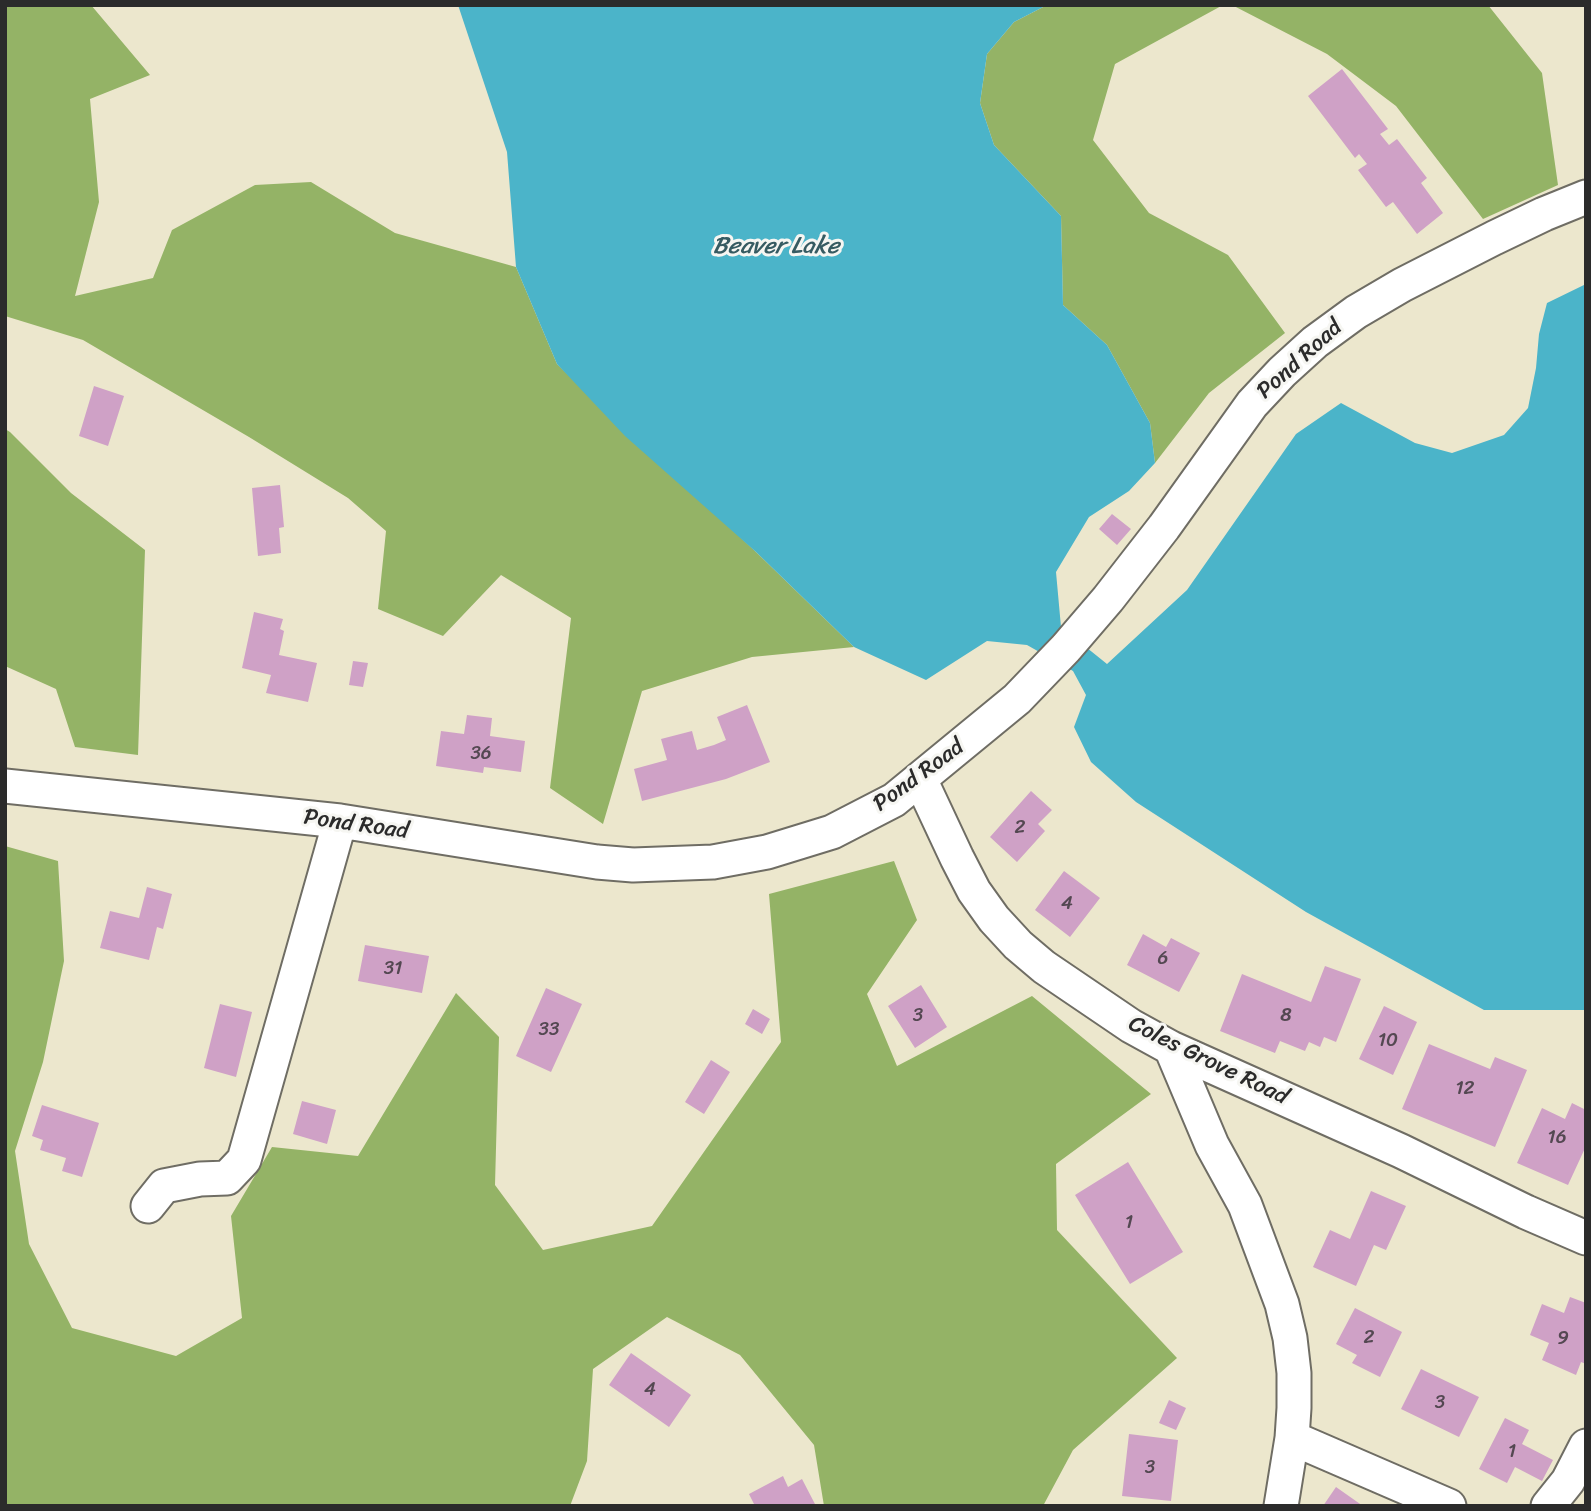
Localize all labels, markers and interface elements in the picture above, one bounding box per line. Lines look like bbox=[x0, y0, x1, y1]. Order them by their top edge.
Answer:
water label: Beaver Lake bbox=[713, 233, 839, 261]
street label: Pond Road bbox=[1252, 314, 1348, 406]
street label: Pond Road bbox=[868, 734, 970, 818]
house number: 36 bbox=[470, 743, 492, 765]
street label: Pond Road bbox=[302, 804, 410, 846]
house number: 2 bbox=[1015, 817, 1025, 839]
house number: 4 bbox=[1061, 893, 1073, 915]
house number: 6 bbox=[1158, 948, 1168, 970]
house number: 31 bbox=[384, 958, 402, 980]
house number: 3 bbox=[913, 1005, 923, 1027]
house number: 8 bbox=[1280, 1005, 1292, 1027]
street label: Coles Grove Road bbox=[1124, 1010, 1292, 1112]
house number: 33 bbox=[539, 1019, 559, 1041]
house number: 10 bbox=[1378, 1030, 1398, 1052]
house number: 12 bbox=[1455, 1078, 1475, 1100]
house number: 16 bbox=[1548, 1127, 1566, 1149]
house number: 1 bbox=[1125, 1212, 1133, 1234]
house number: 2 bbox=[1364, 1327, 1374, 1349]
house number: 9 bbox=[1557, 1328, 1569, 1350]
house number: 4 bbox=[644, 1379, 656, 1401]
house number: 3 bbox=[1435, 1392, 1445, 1414]
house number: 1 bbox=[1508, 1441, 1516, 1463]
house number: 3 bbox=[1145, 1457, 1155, 1479]

